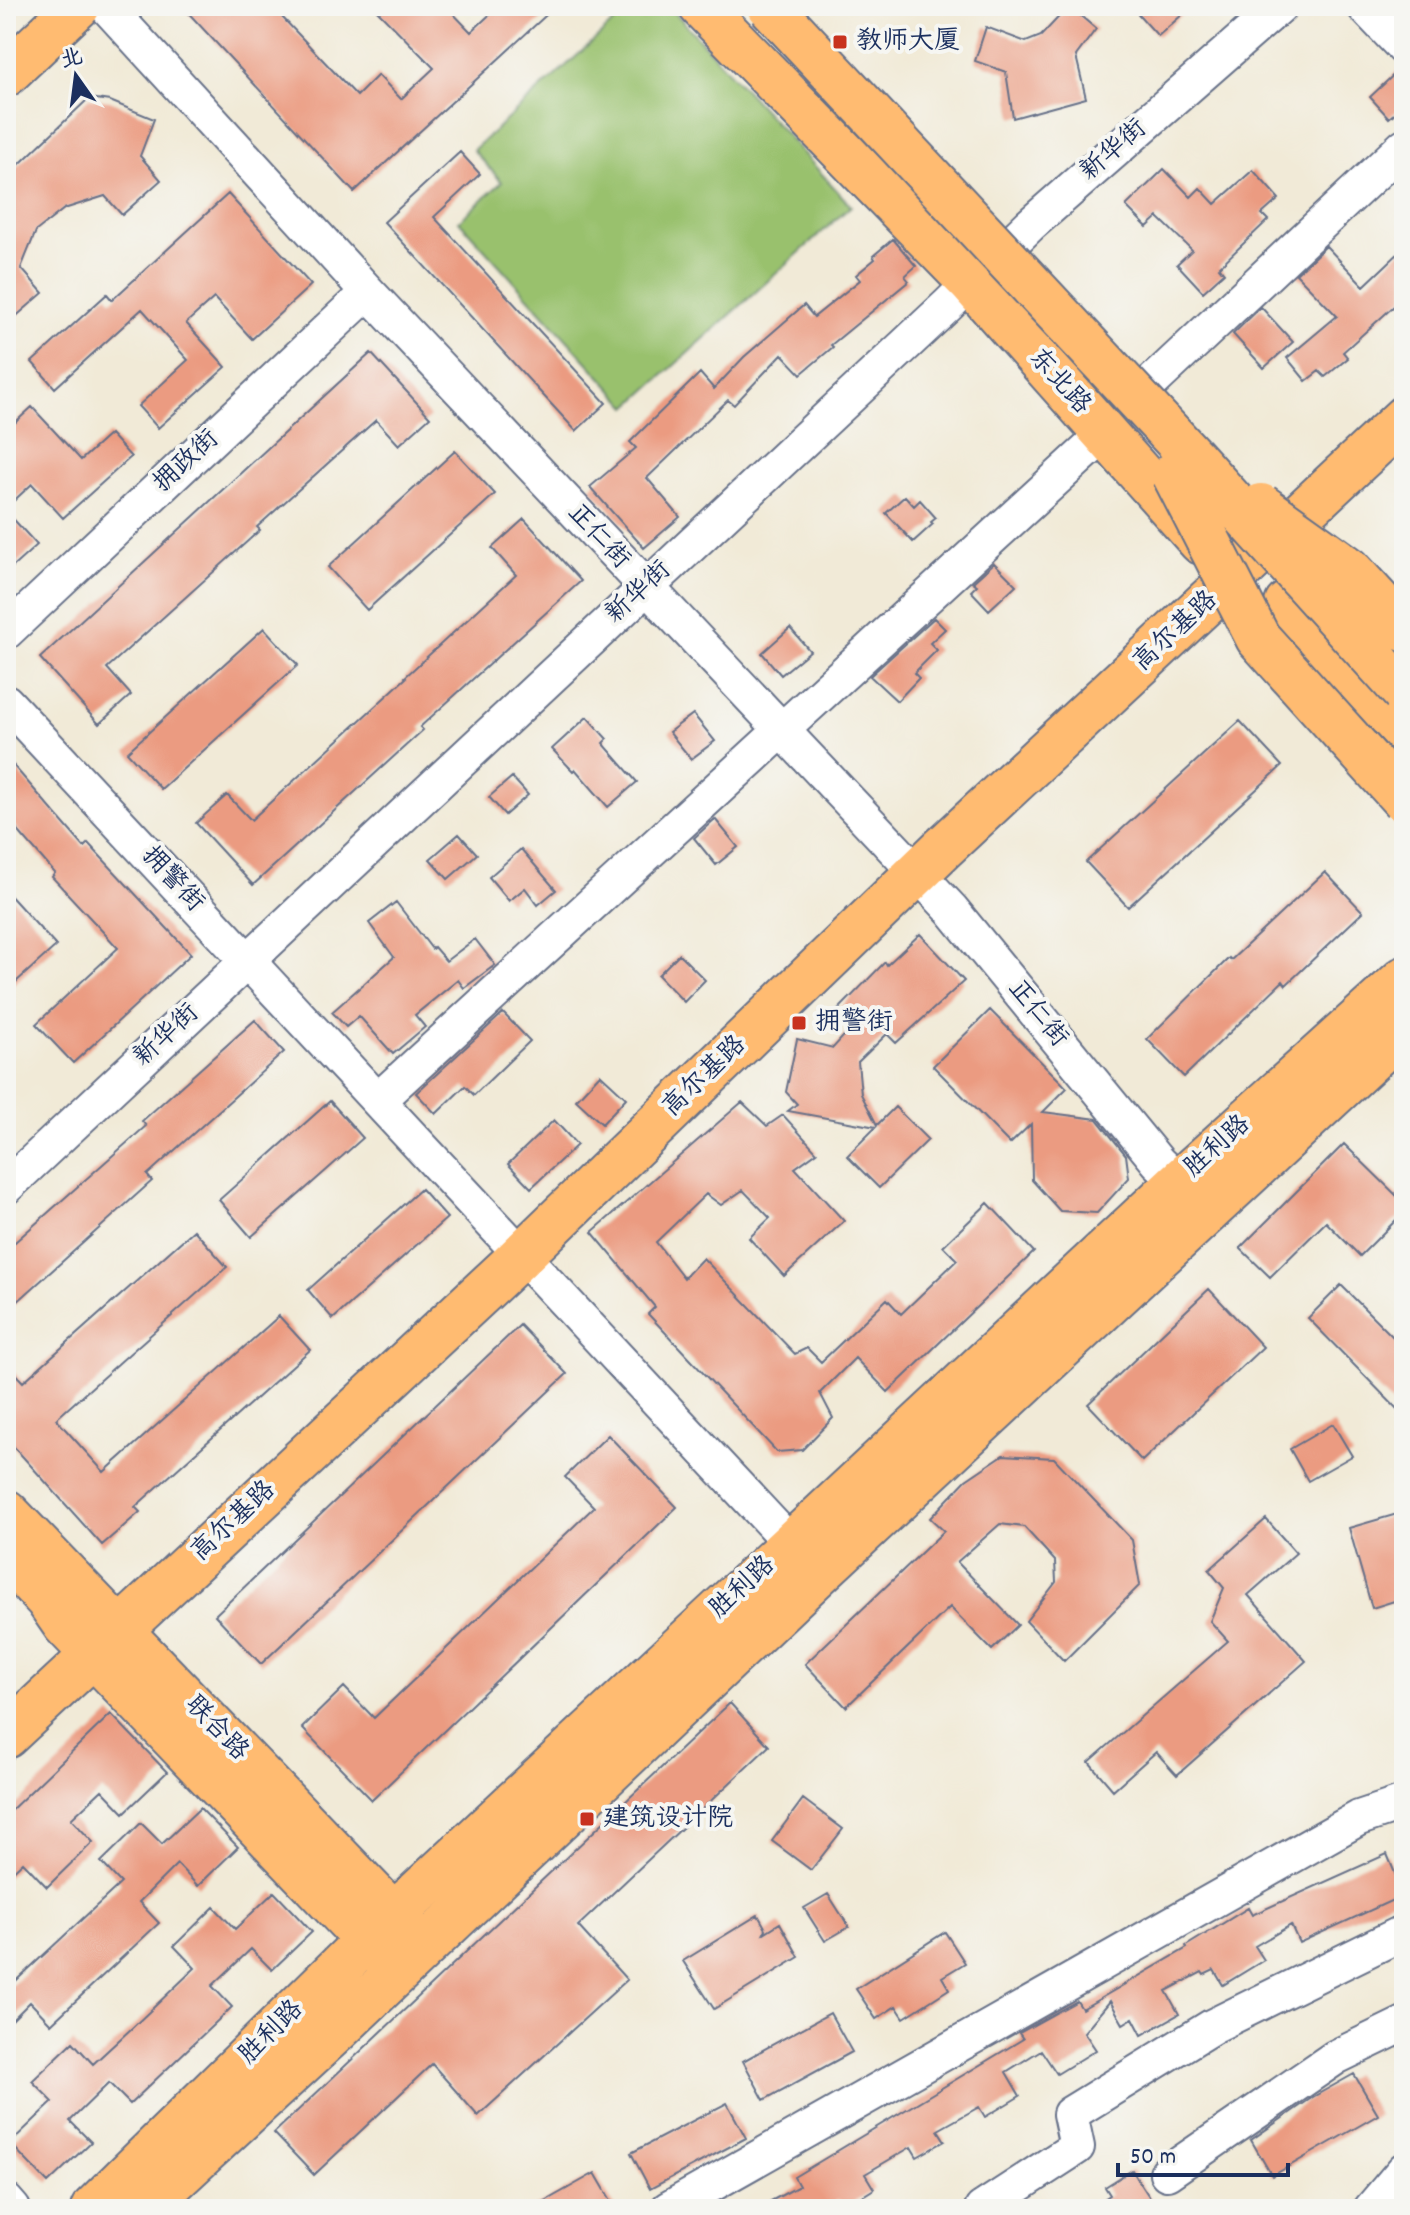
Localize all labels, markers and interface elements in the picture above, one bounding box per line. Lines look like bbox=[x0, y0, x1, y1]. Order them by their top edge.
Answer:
place label: 教师大厦 bbox=[856, 24, 960, 61]
marker: 教师大厦 bbox=[831, 33, 849, 51]
north arrow bbox=[36, 36, 116, 116]
text: 北 bbox=[58, 42, 86, 78]
street label: 新华街 bbox=[1072, 111, 1156, 191]
street label: 东北路 bbox=[1019, 341, 1099, 423]
street label: 拥政街 bbox=[146, 422, 228, 502]
street label: 正仁街 bbox=[558, 496, 638, 578]
street label: 新华街 bbox=[598, 553, 680, 633]
street label: 高尔基路 bbox=[1125, 583, 1227, 681]
street label: 拥警街 bbox=[132, 839, 212, 921]
street label: 正仁街 bbox=[998, 972, 1076, 1056]
street label: 新华街 bbox=[126, 996, 208, 1076]
place label: 拥警街 bbox=[815, 1005, 893, 1042]
marker: 拥警街 bbox=[790, 1014, 808, 1032]
street label: 高尔基路 bbox=[655, 1028, 755, 1126]
street label: 胜利路 bbox=[1177, 1107, 1259, 1187]
street label: 高尔基路 bbox=[183, 1473, 285, 1571]
street label: 胜利路 bbox=[702, 1548, 784, 1628]
street label: 联合路 bbox=[176, 1688, 256, 1770]
place label: 建筑设计院 bbox=[603, 1801, 733, 1838]
marker: 建筑设计院 bbox=[578, 1810, 596, 1828]
street label: 胜利路 bbox=[231, 1992, 313, 2074]
scale bar bbox=[1118, 2127, 1288, 2177]
text: 50 m bbox=[1130, 2141, 1176, 2175]

